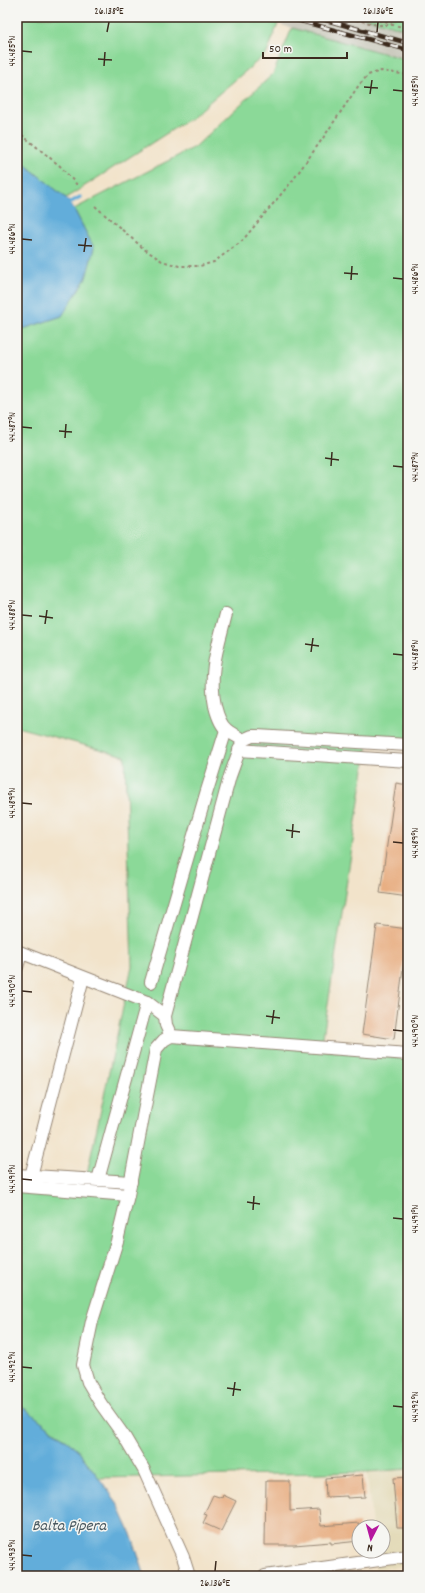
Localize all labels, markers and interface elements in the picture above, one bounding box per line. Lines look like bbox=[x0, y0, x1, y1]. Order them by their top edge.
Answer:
text: 26.138°E bbox=[94, 5, 124, 19]
text: 26.136°E bbox=[363, 5, 394, 19]
scale bar bbox=[263, 34, 347, 60]
text: 44.485°N bbox=[6, 35, 20, 66]
text: 50 m bbox=[269, 41, 292, 58]
text: 44.485°N bbox=[409, 75, 423, 106]
text: 44.486°N bbox=[6, 223, 20, 255]
text: 44.486°N bbox=[409, 263, 423, 295]
text: 44.487°N bbox=[6, 412, 20, 442]
text: 44.487°N bbox=[409, 452, 423, 482]
text: 44.488°N bbox=[6, 600, 20, 630]
text: 44.488°N bbox=[409, 640, 423, 670]
text: 44.489°N bbox=[6, 788, 20, 818]
text: 44.489°N bbox=[409, 828, 423, 858]
text: 44.490°N bbox=[6, 975, 20, 1007]
text: 44.490°N bbox=[409, 1015, 423, 1047]
text: 44.491°N bbox=[6, 1164, 20, 1194]
text: 44.491°N bbox=[409, 1204, 423, 1234]
text: 44.492°N bbox=[6, 1351, 20, 1383]
text: 44.492°N bbox=[409, 1391, 423, 1423]
water label: Balta Pipera bbox=[32, 1515, 107, 1538]
north arrow bbox=[351, 1519, 391, 1559]
text: 44.493°N bbox=[6, 1539, 20, 1571]
text: N bbox=[366, 1539, 374, 1555]
text: 26.136°E bbox=[200, 1577, 231, 1591]

